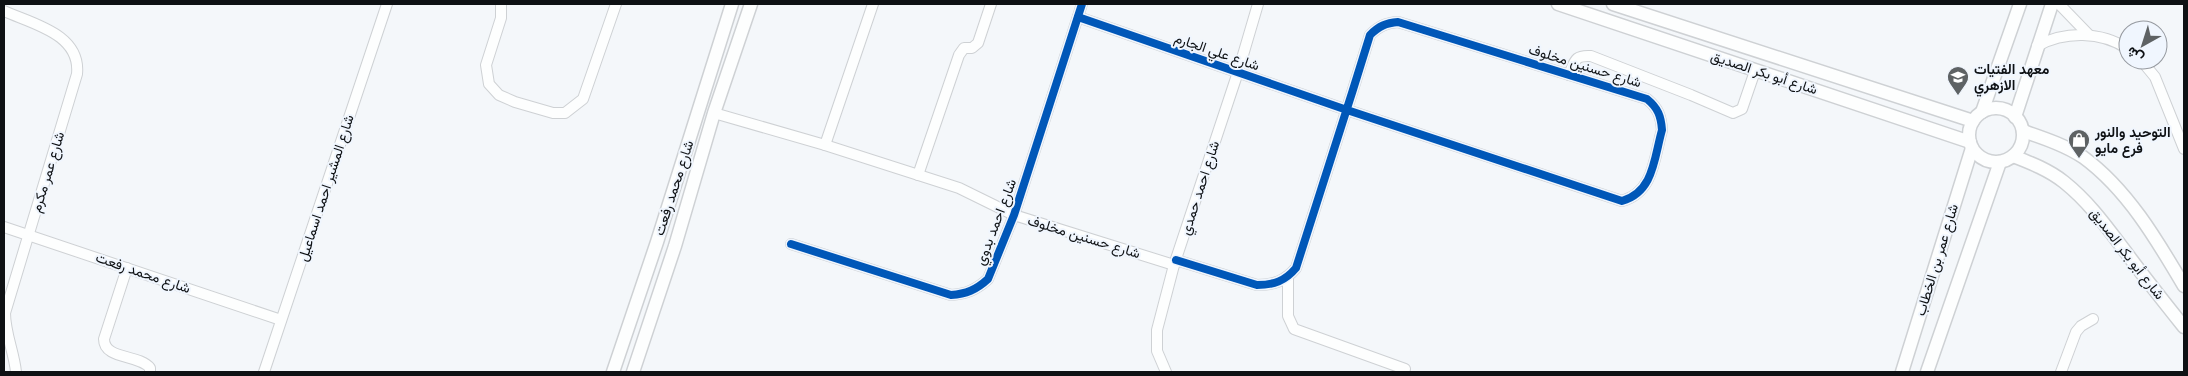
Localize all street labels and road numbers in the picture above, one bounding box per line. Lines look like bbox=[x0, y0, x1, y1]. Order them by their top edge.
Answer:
street label: شارع علي الجارم bbox=[1171, 29, 1262, 77]
street label: شارع حسنين مخلوف bbox=[1526, 40, 1644, 93]
street label: شارع أبو بكر الصديق bbox=[1708, 47, 1820, 100]
street label: شارع المشير احمد اسماعيل bbox=[293, 112, 360, 264]
street label: شارع عمر مكرم bbox=[27, 129, 70, 215]
street label: شارع محمد رفعت bbox=[650, 138, 699, 238]
street label: شارع احمد حمدي bbox=[1176, 138, 1226, 238]
street label: شارع احمد بدوي bbox=[971, 176, 1023, 269]
street label: شارع عمر بن الخطاب bbox=[1911, 202, 1964, 319]
street label: شارع أبو بكر الصديق bbox=[2085, 204, 2169, 304]
street label: شارع حسنين مخلوف bbox=[1025, 211, 1143, 264]
street label: شارع محمد رفعت bbox=[93, 248, 193, 299]

